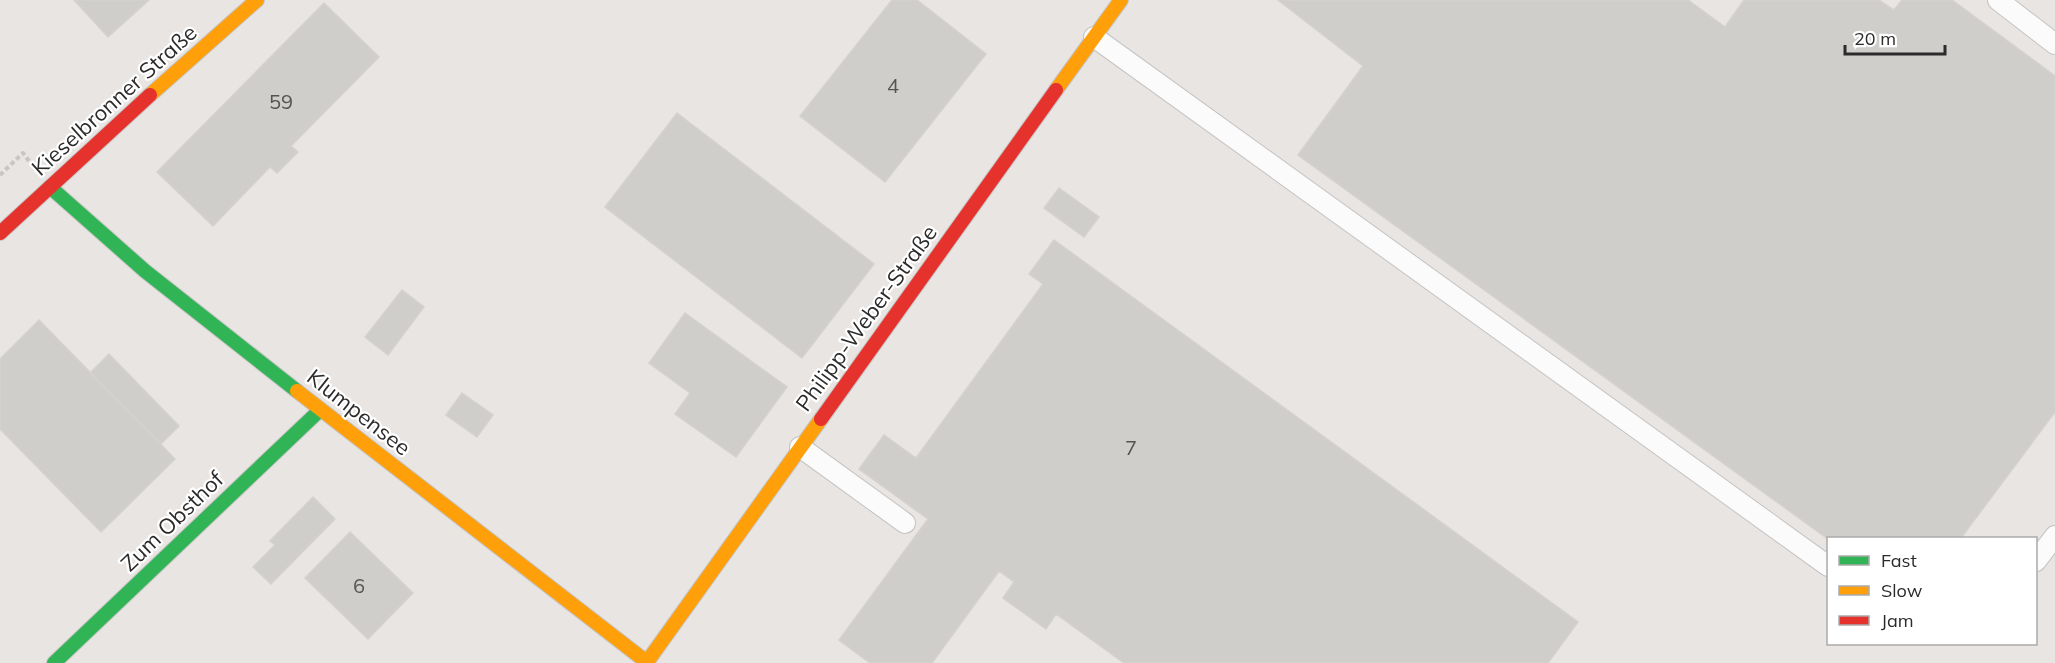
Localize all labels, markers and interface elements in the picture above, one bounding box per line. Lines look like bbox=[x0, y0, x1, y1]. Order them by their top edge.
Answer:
street label: Kieselbronner Straße bbox=[26, 18, 202, 182]
scale bar bbox=[1845, 18, 1946, 56]
text: 20 m bbox=[1854, 27, 1896, 50]
house number: 4 bbox=[887, 73, 899, 98]
house number: 59 bbox=[269, 89, 293, 114]
street label: Philipp-Weber-Straße bbox=[789, 220, 943, 416]
street label: Klumpensee bbox=[301, 363, 417, 461]
house number: 7 bbox=[1125, 435, 1137, 460]
street label: Zum Obsthof bbox=[115, 465, 230, 577]
legend bbox=[1827, 537, 2037, 645]
text: Fast bbox=[1881, 549, 1917, 572]
house number: 6 bbox=[353, 573, 365, 598]
text: Slow bbox=[1881, 579, 1923, 602]
text: Jam bbox=[1881, 609, 1914, 632]

